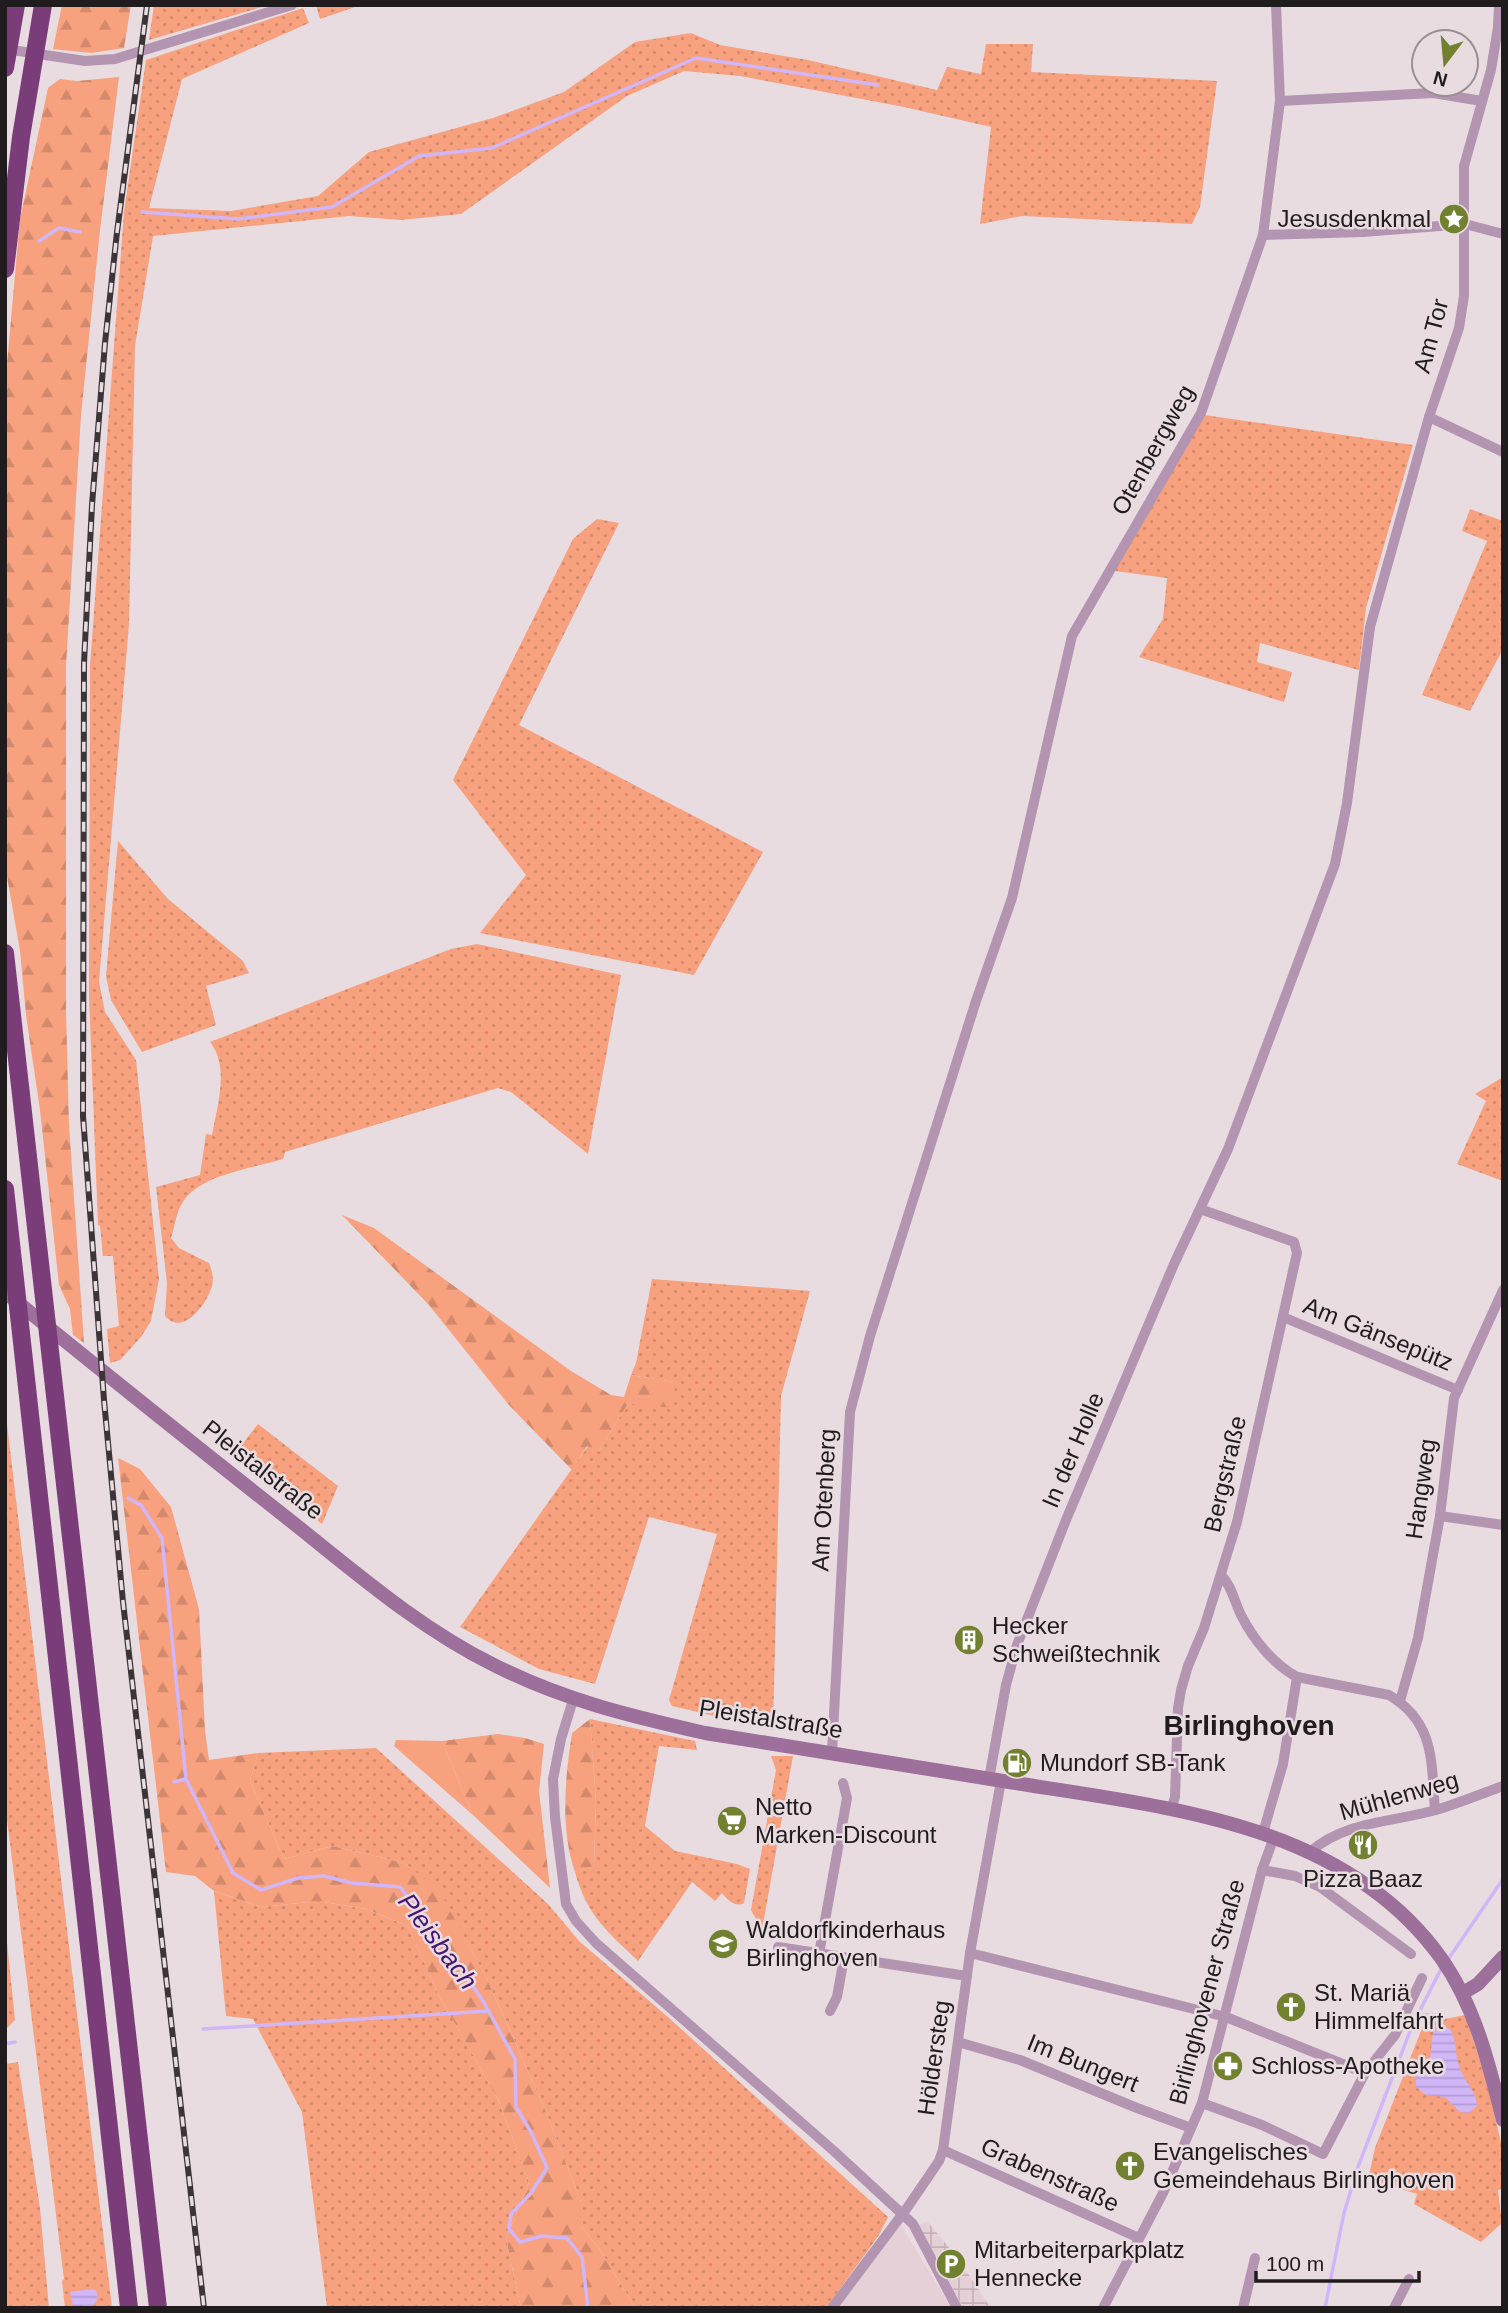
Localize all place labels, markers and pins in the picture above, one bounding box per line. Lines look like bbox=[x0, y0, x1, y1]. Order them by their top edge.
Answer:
place icon: Jesusdenkmal bbox=[1437, 202, 1471, 236]
place label: Jesusdenkmal bbox=[1278, 205, 1431, 232]
place label: Hecker Schweißtechnik bbox=[992, 1612, 1161, 1667]
building icon: Hecker Schweißtechnik bbox=[952, 1623, 986, 1657]
fuel station icon: Mundorf SB-Tank bbox=[1000, 1746, 1034, 1780]
place label: Mundorf SB-Tank bbox=[1040, 1749, 1226, 1776]
place label: Netto Marken-Discount bbox=[755, 1793, 937, 1848]
supermarket icon: Netto Marken-Discount bbox=[715, 1804, 749, 1838]
restaurant icon: Pizza Baaz bbox=[1346, 1828, 1380, 1862]
place label: Pizza Baaz bbox=[1303, 1865, 1423, 1892]
place label: Waldorfkinderhaus Birlinghoven bbox=[746, 1916, 945, 1971]
school or university icon: Waldorfkinderhaus Birlinghoven bbox=[706, 1927, 740, 1961]
place label: St. Mariä Himmelfahrt bbox=[1314, 1979, 1444, 2034]
church icon: St. Mariä Himmelfahrt bbox=[1274, 1990, 1308, 2024]
pharmacy icon: Schloss-Apotheke bbox=[1211, 2049, 1245, 2083]
place label: Schloss-Apotheke bbox=[1251, 2052, 1444, 2079]
place label: Evangelisches Gemeindehaus Birlinghoven bbox=[1153, 2138, 1455, 2193]
church icon: Evangelisches Gemeindehaus Birlinghoven bbox=[1113, 2149, 1147, 2183]
place label: Mitarbeiterparkplatz Hennecke bbox=[974, 2236, 1185, 2291]
parking icon: Mitarbeiterparkplatz Hennecke bbox=[934, 2247, 968, 2281]

